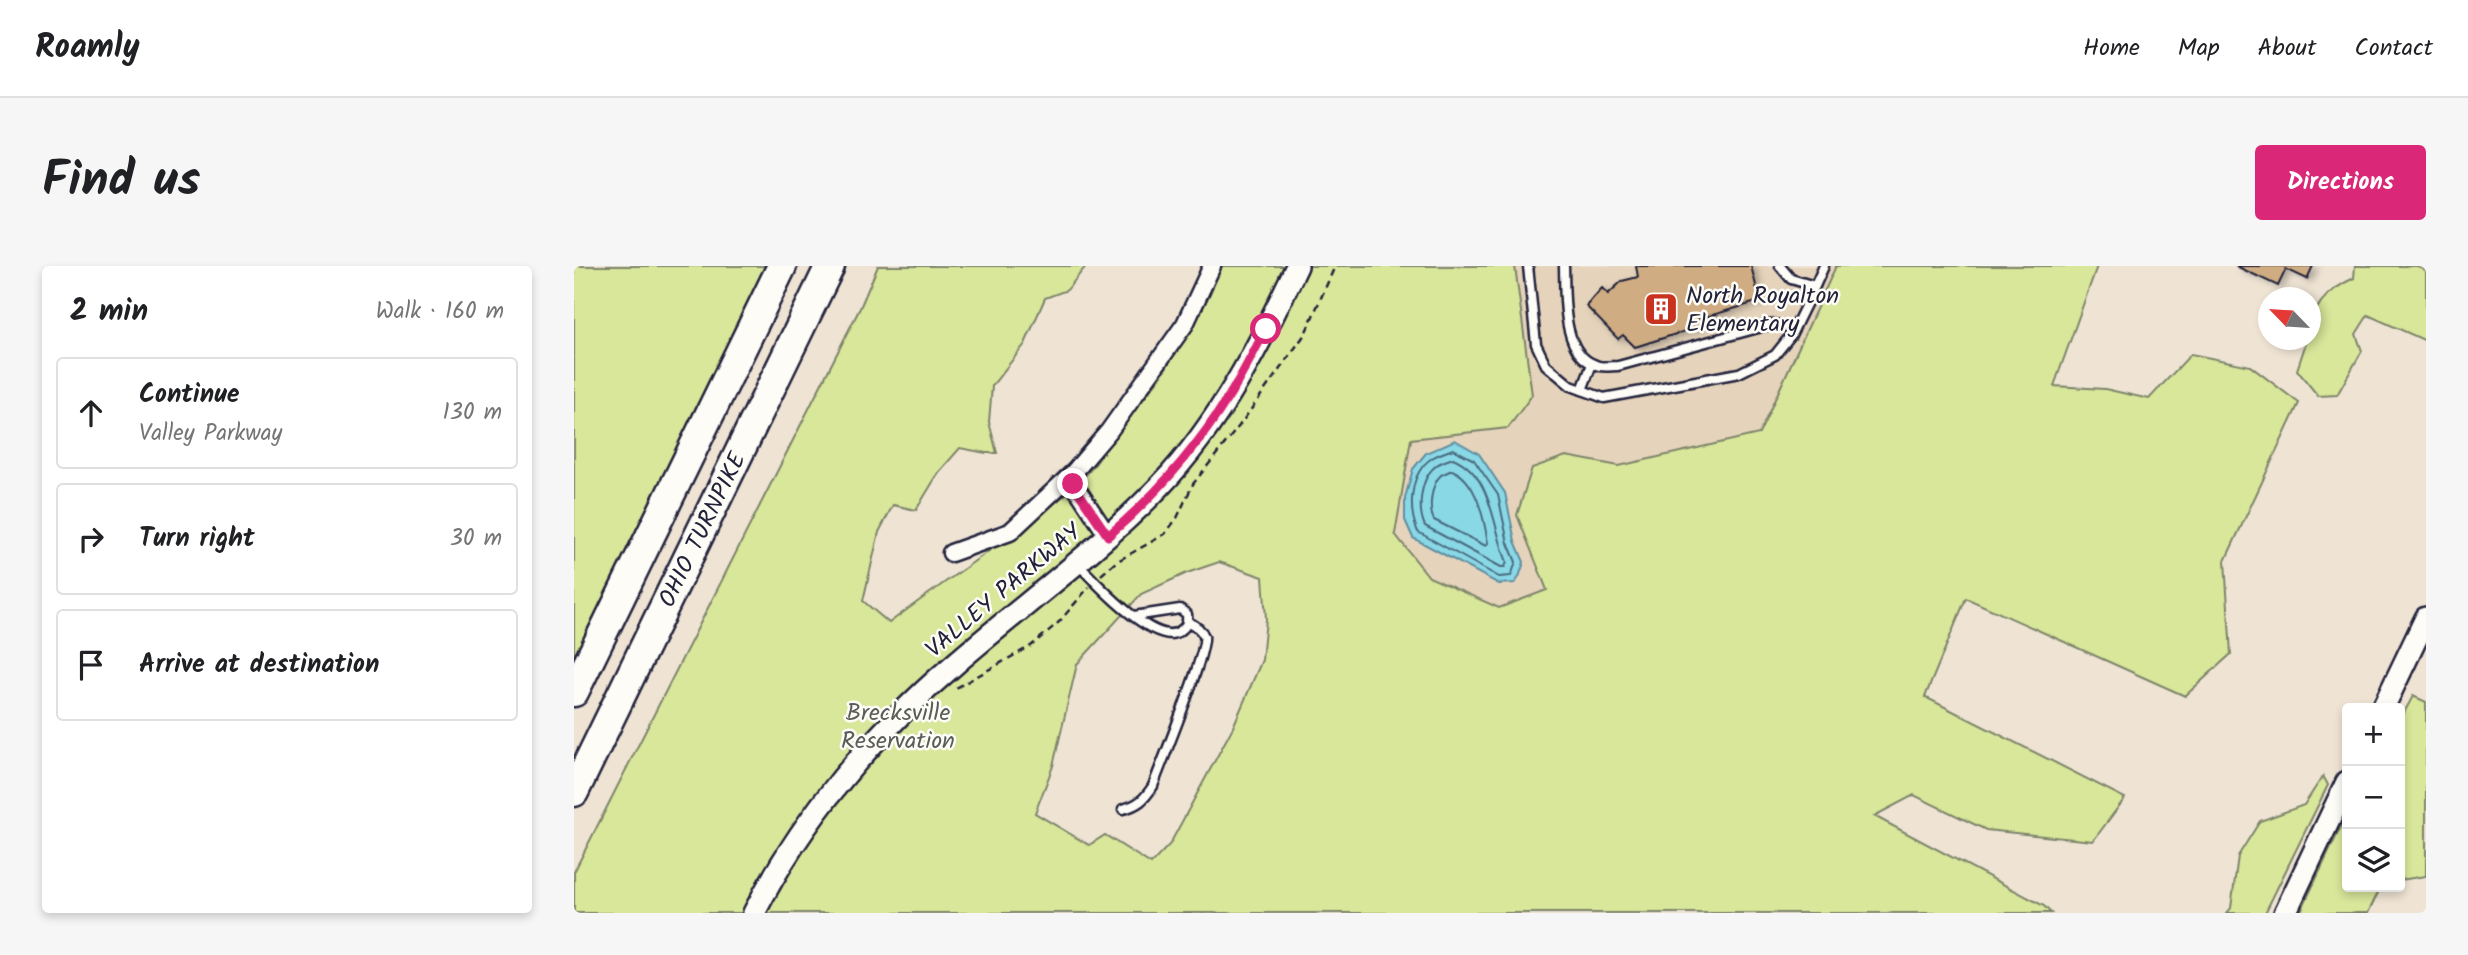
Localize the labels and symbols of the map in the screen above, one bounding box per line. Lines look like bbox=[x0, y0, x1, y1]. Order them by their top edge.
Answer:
place label: North Royalton Elementary bbox=[1686, 277, 1839, 344]
north arrow bbox=[2258, 287, 2321, 350]
building icon: North Royalton Elementary bbox=[1642, 290, 1680, 328]
route start bbox=[1250, 313, 1281, 344]
street label: OHIO TURNPIKE bbox=[649, 445, 758, 615]
route end bbox=[1057, 468, 1088, 499]
street label: VALLEY PARKWAY bbox=[917, 513, 1092, 668]
park label: Brecksville Reservation bbox=[841, 694, 955, 761]

